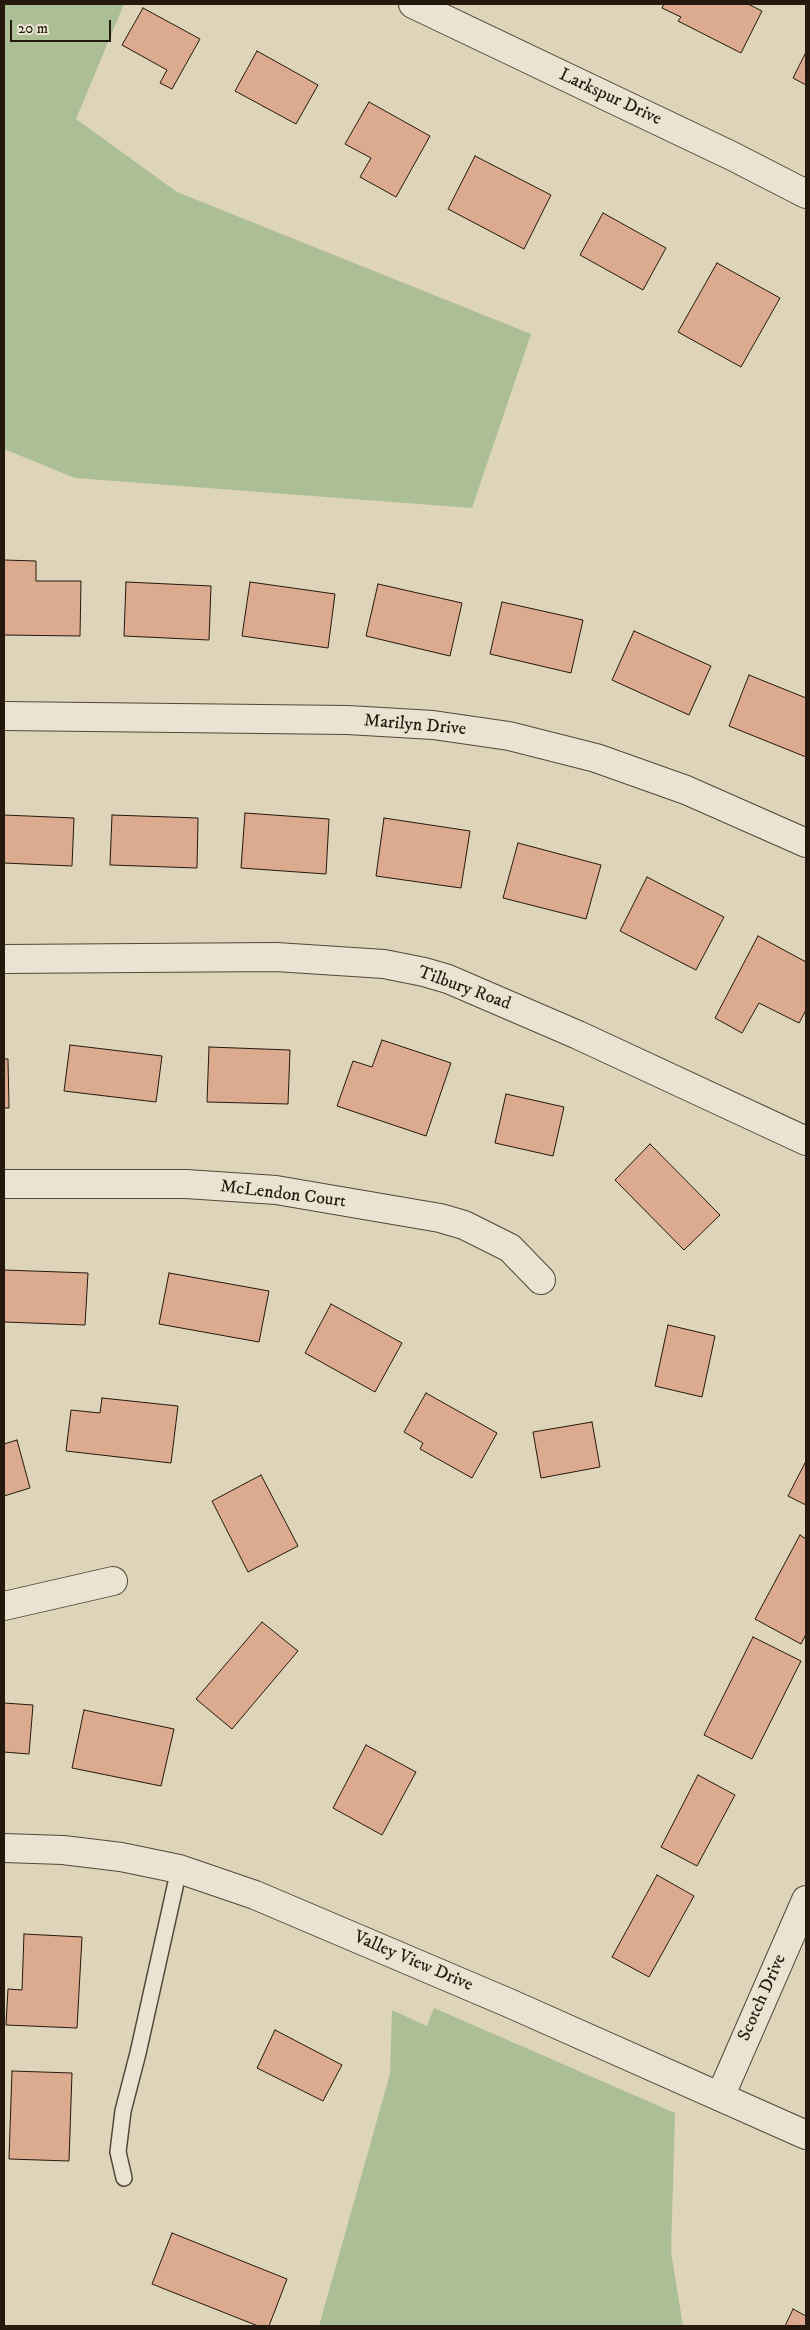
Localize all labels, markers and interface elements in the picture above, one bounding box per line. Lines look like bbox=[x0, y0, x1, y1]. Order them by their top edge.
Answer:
scale bar bbox=[12, 10, 114, 42]
text: 20 m bbox=[18, 19, 48, 38]
street label: Larkspur Drive bbox=[555, 65, 665, 131]
street label: Marilyn Drive bbox=[363, 711, 467, 741]
street label: Tilbury Road bbox=[415, 962, 513, 1016]
street label: McLendon Court bbox=[219, 1177, 347, 1213]
street label: Valley View Drive bbox=[350, 1927, 476, 1997]
street label: Scotch Drive bbox=[734, 1951, 792, 2045]

